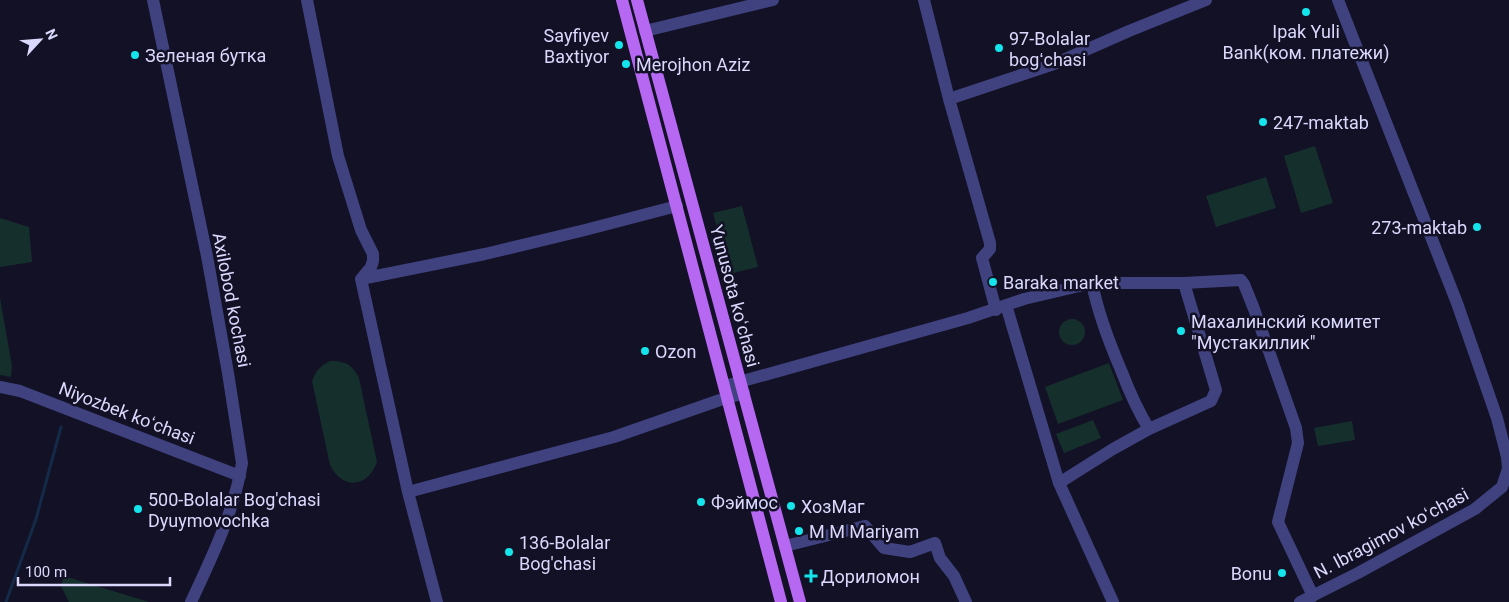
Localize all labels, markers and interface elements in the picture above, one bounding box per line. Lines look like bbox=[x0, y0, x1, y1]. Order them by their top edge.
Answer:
marker: Ipak Yuli Bank(ком. платежи) bbox=[1300, 6, 1312, 18]
north arrow bbox=[15, 15, 65, 65]
place label: Ipak Yuli Bank(ком. платежи) bbox=[1223, 21, 1390, 64]
place label: Sayfiyev Baxtiyor bbox=[544, 25, 609, 67]
text: N bbox=[42, 26, 61, 42]
place label: 97-Bolalar bogʻchasi bbox=[1009, 28, 1090, 70]
marker: Sayfiyev Baxtiyor bbox=[613, 39, 625, 51]
marker: 97-Bolalar bogʻchasi bbox=[993, 42, 1005, 54]
place label: Зеленая бутка bbox=[145, 45, 266, 66]
marker: Зеленая бутка bbox=[129, 49, 141, 61]
place label: Merojhon Aziz bbox=[636, 54, 750, 75]
marker: Merojhon Aziz bbox=[620, 58, 632, 70]
place label: 247-maktab bbox=[1273, 112, 1369, 133]
marker: 247-maktab bbox=[1257, 116, 1269, 128]
place label: 273-maktab bbox=[1371, 217, 1467, 238]
marker: 273-maktab bbox=[1471, 221, 1483, 233]
street label: Yunusota koʻchasi bbox=[706, 223, 764, 369]
street label: Axilobod kochasi bbox=[209, 231, 255, 369]
place label: Baraka market bbox=[1003, 272, 1119, 293]
marker: Baraka market bbox=[987, 276, 999, 288]
place label: Махалинский комитет "Мустакиллик" bbox=[1191, 311, 1381, 353]
marker: Махалинский комитет "Мустакиллик" bbox=[1175, 325, 1187, 337]
place label: Ozon bbox=[655, 341, 696, 362]
marker: Ozon bbox=[639, 345, 651, 357]
street label: Niyozbek koʻchasi bbox=[56, 377, 198, 449]
street label: N. Ibragimov koʻchasi bbox=[1310, 483, 1472, 583]
place label: 500-Bolalar Bog'chasi Dyuymovochka bbox=[148, 489, 321, 531]
place label: Фэймос bbox=[711, 492, 778, 513]
marker: Фэймос bbox=[695, 496, 707, 508]
place label: ХозМаг bbox=[801, 496, 865, 517]
marker: ХозМаг bbox=[785, 500, 797, 512]
marker: 500-Bolalar Bog'chasi Dyuymovochka bbox=[132, 503, 144, 515]
place label: M M Mariyam bbox=[809, 521, 919, 542]
marker: M M Mariyam bbox=[793, 525, 805, 537]
place label: 136-Bolalar Bog'chasi bbox=[519, 532, 610, 574]
marker: 136-Bolalar Bog'chasi bbox=[503, 546, 515, 558]
scale bar bbox=[18, 554, 170, 586]
text: 100 m bbox=[25, 563, 67, 581]
place label: Bonu bbox=[1231, 563, 1272, 584]
place label: Дориломон bbox=[821, 566, 920, 587]
marker: Bonu bbox=[1276, 567, 1288, 579]
marker: Дориломон bbox=[805, 570, 817, 582]

